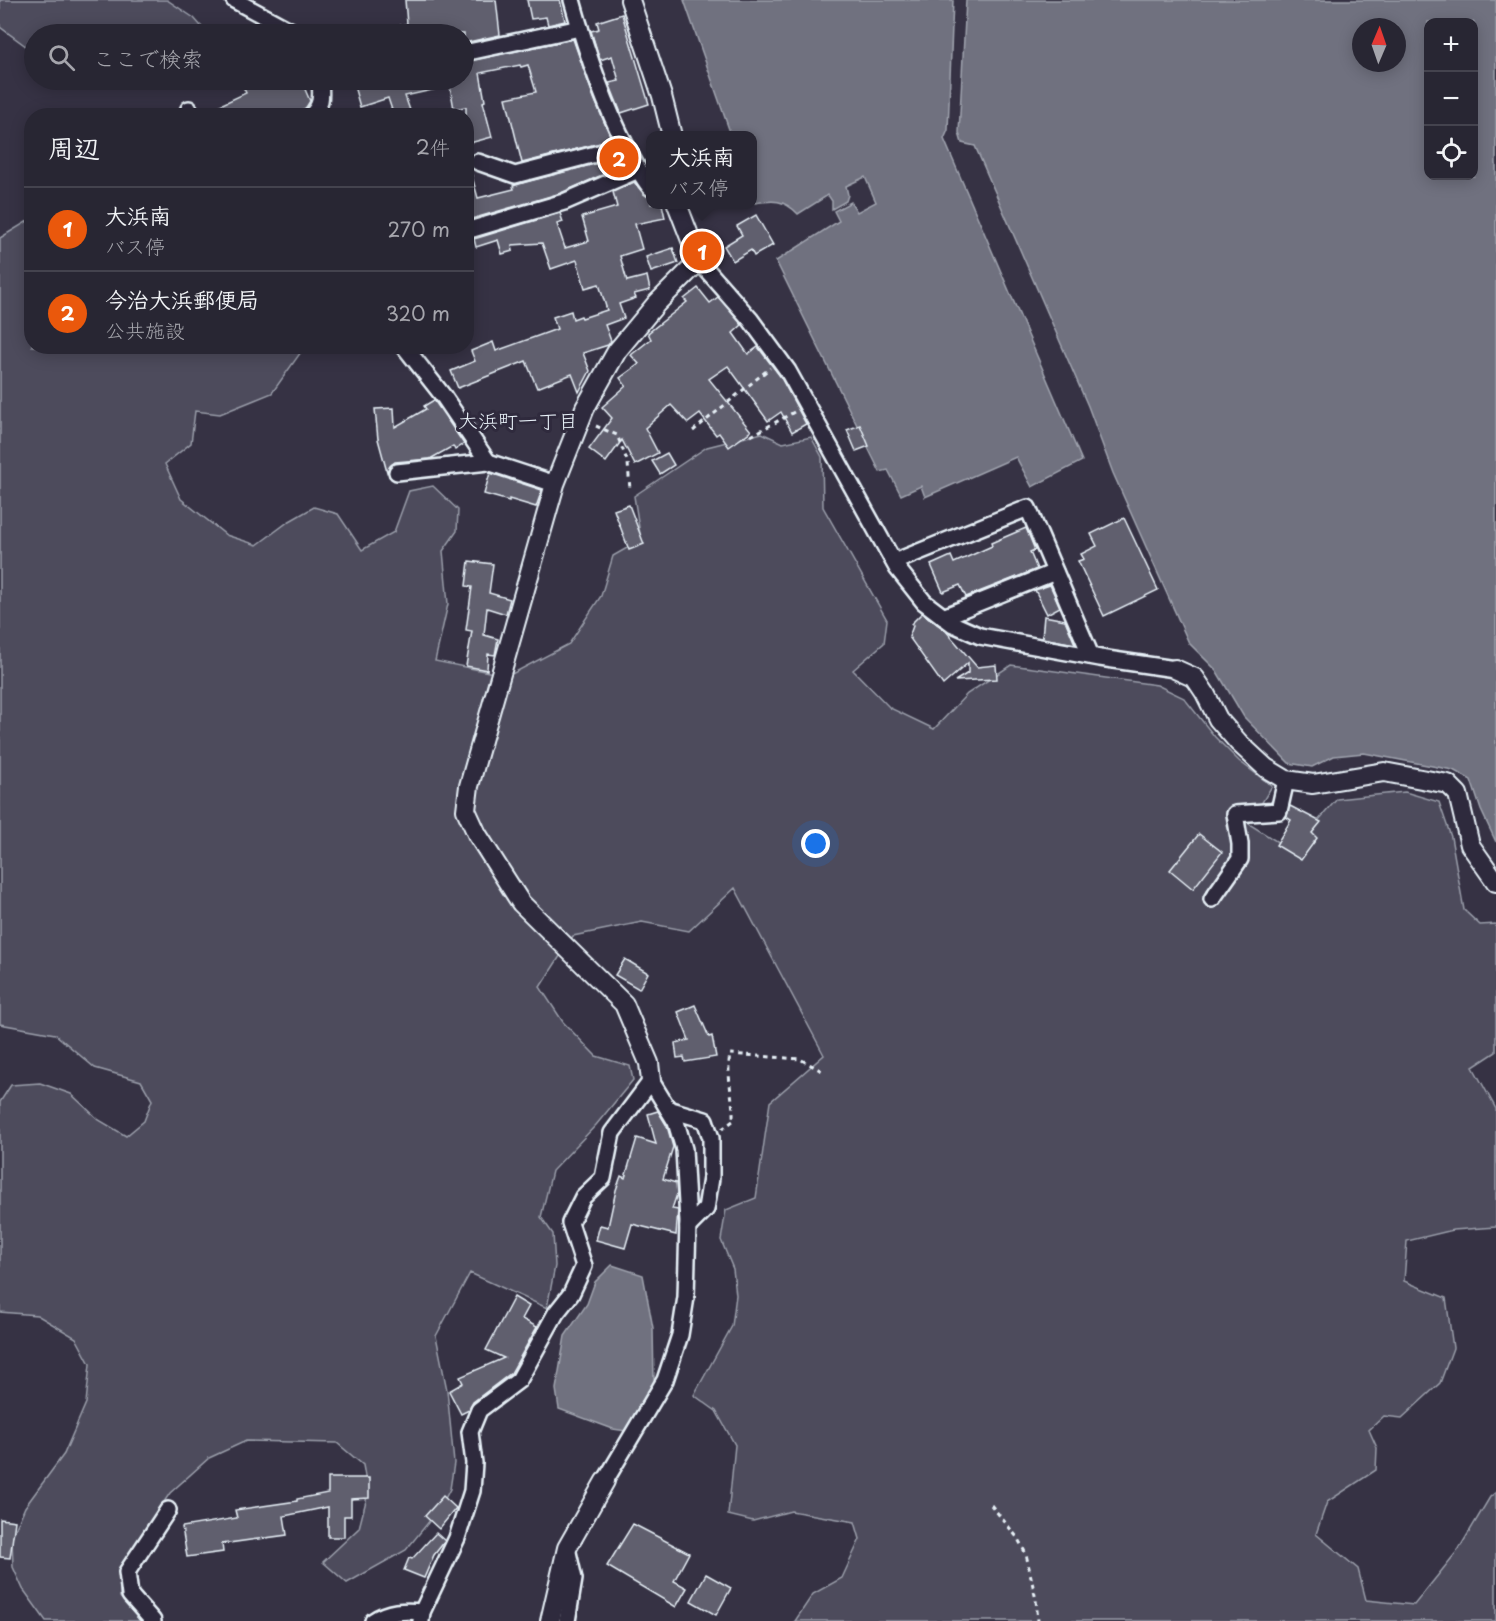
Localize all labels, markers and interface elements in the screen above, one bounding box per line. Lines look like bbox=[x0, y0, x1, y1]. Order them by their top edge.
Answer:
north arrow bbox=[1352, 18, 1406, 72]
map controls bbox=[1424, 18, 1478, 180]
button: + bbox=[1424, 18, 1478, 72]
search box bbox=[24, 24, 474, 90]
icon: search bbox=[45, 41, 78, 74]
text: ここで検索 bbox=[93, 41, 203, 74]
button: − bbox=[1424, 72, 1478, 126]
button: locate bbox=[1424, 126, 1478, 180]
text: 周辺 bbox=[48, 128, 100, 167]
popup bbox=[646, 131, 757, 209]
text: 2件 bbox=[416, 132, 450, 162]
pin: 2 bbox=[600, 136, 638, 180]
text: 大浜南 bbox=[668, 139, 735, 172]
text: バス停 bbox=[668, 172, 728, 202]
text: 大浜南 bbox=[105, 198, 171, 231]
text: 1 bbox=[63, 214, 72, 244]
text: 270 m bbox=[387, 214, 450, 244]
pin: 1 bbox=[682, 228, 722, 274]
text: バス停 bbox=[105, 231, 165, 261]
text: 今治大浜郵便局 bbox=[105, 282, 259, 315]
text: 2 bbox=[60, 298, 75, 328]
text: 320 m bbox=[386, 298, 450, 328]
text: 公共施設 bbox=[105, 315, 185, 345]
district label: 大浜町一丁目 bbox=[458, 405, 578, 435]
your location bbox=[801, 829, 830, 858]

